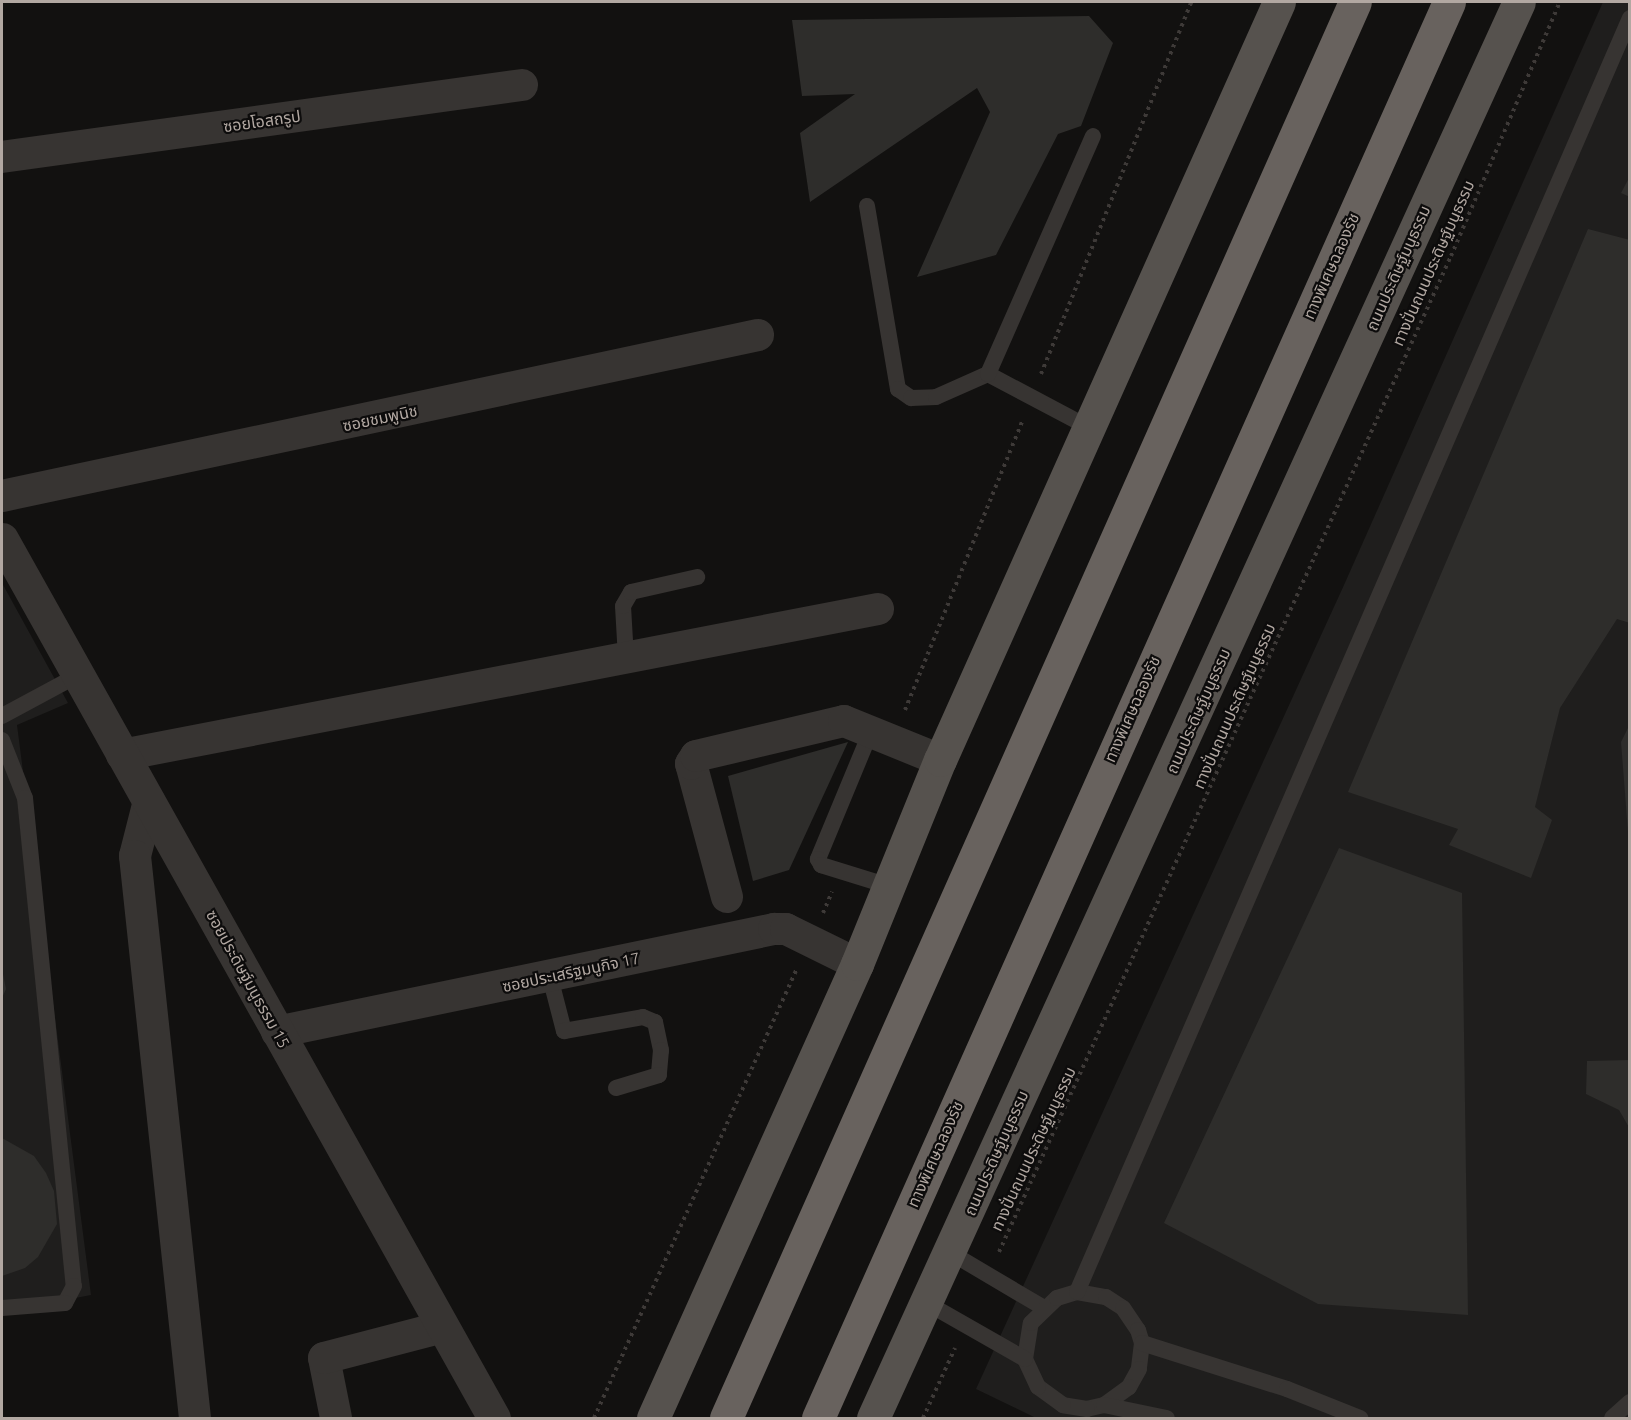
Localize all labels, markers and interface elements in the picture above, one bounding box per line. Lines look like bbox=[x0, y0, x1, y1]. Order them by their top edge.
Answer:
street label: ซอยโอสถรูป bbox=[222, 106, 302, 136]
street label: ทางปั่นถนนประดิษฐ์มนูธรรม bbox=[1388, 177, 1478, 349]
street label: ถนนประดิษฐ์มนูธรรม bbox=[1362, 203, 1434, 333]
street label: ทางพิเศษฉลองรัช bbox=[1299, 210, 1363, 322]
street label: ซอยชมพูนิช bbox=[341, 401, 419, 435]
street label: ทางปั่นถนนประดิษฐ์มนูธรรม bbox=[1189, 620, 1279, 792]
street label: ถนนประดิษฐ์มนูธรรม bbox=[1162, 646, 1234, 776]
street label: ทางพิเศษฉลองรัช bbox=[1100, 653, 1164, 765]
street label: ซอยประดิษฐ์มนูธรรม 15 bbox=[202, 907, 294, 1051]
street label: ซอยประเสริฐมนูกิจ 17 bbox=[500, 948, 642, 996]
street label: ทางปั่นถนนประดิษฐ์มนูธรรม bbox=[986, 1064, 1080, 1234]
street label: ถนนประดิษฐ์มนูธรรม bbox=[960, 1088, 1032, 1218]
street label: ทางพิเศษฉลองรัช bbox=[903, 1098, 967, 1210]

